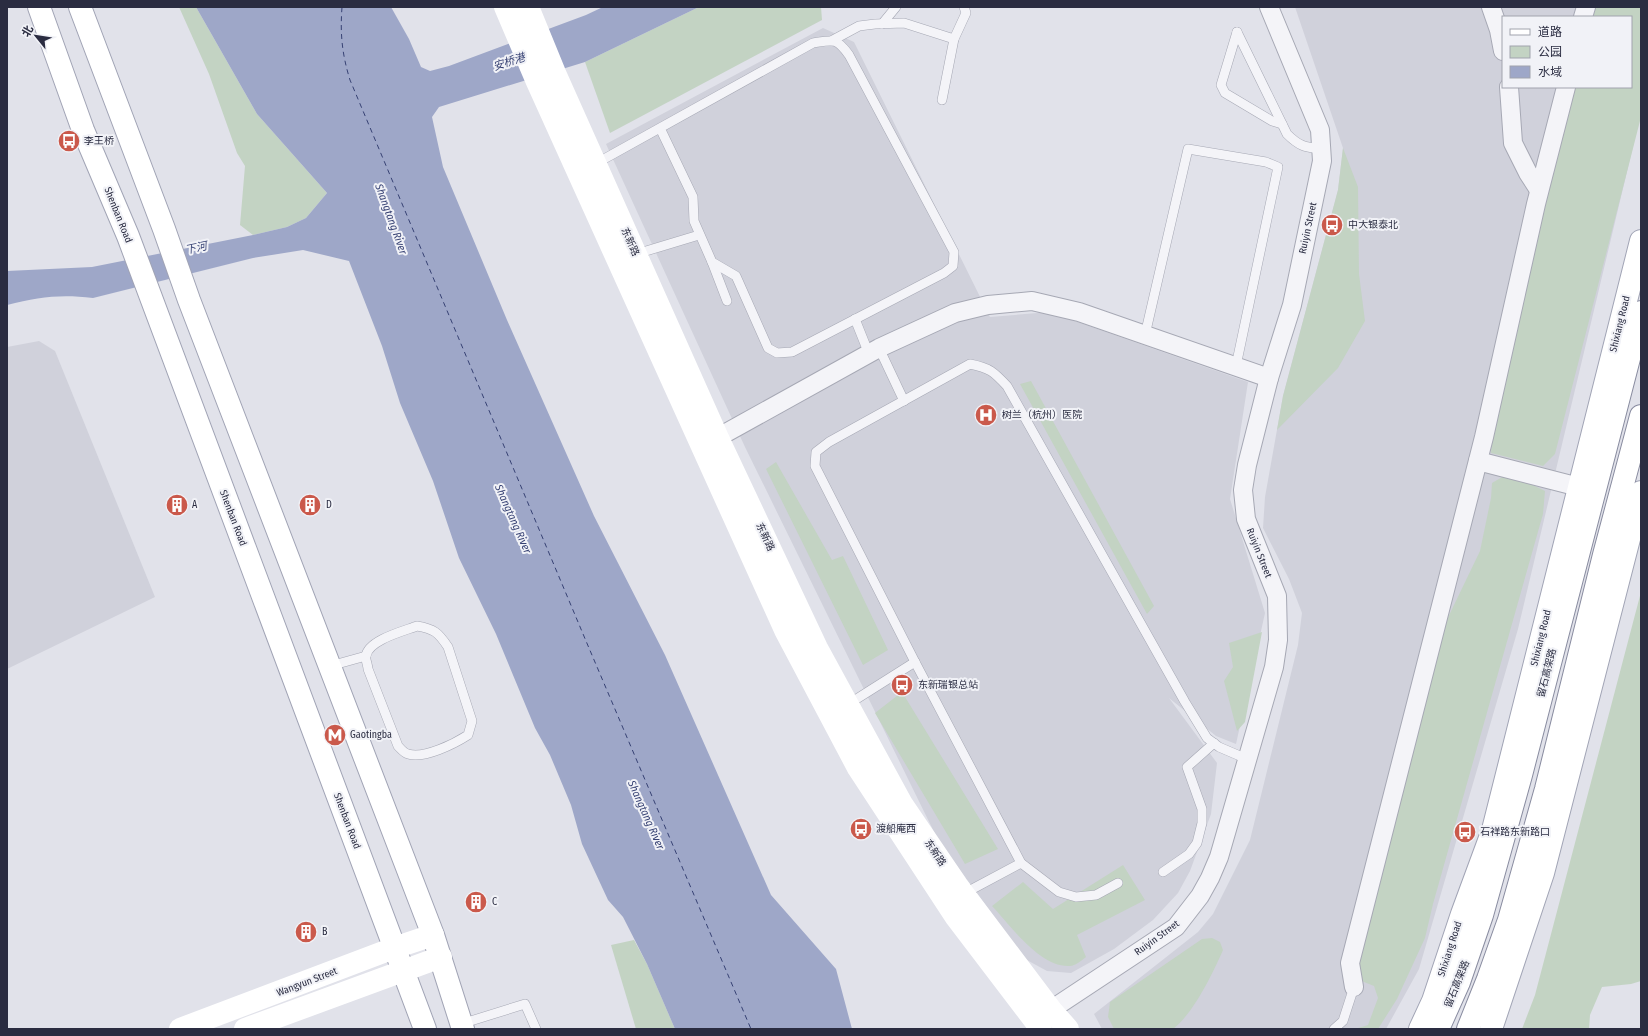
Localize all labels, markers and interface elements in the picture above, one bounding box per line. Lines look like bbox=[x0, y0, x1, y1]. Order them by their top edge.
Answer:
north arrow bbox=[16, 16, 56, 56]
legend bbox=[1502, 16, 1632, 88]
text: 北 bbox=[19, 23, 36, 39]
text: 道路 bbox=[1538, 25, 1562, 39]
text: 公园 bbox=[1538, 45, 1562, 59]
water label: 安桥港 bbox=[491, 50, 529, 73]
text: 水域 bbox=[1538, 65, 1562, 79]
bus stop icon: 李王桥 bbox=[56, 128, 82, 154]
place label: 李王桥 bbox=[84, 135, 114, 147]
water label: Shangtang River bbox=[372, 181, 410, 257]
street label: Shenban Road bbox=[101, 185, 135, 245]
street label: Ruiyin Street bbox=[1297, 200, 1319, 255]
bus stop icon: 中大银泰北 bbox=[1319, 212, 1345, 238]
place label: 中大银泰北 bbox=[1348, 219, 1398, 231]
street label: 东新路 bbox=[618, 226, 642, 258]
water label: 下河 bbox=[184, 239, 210, 257]
street label: Shixiang Road bbox=[1607, 295, 1633, 353]
hospital icon: 树兰（杭州）医院 bbox=[973, 402, 999, 428]
place label: 树兰（杭州）医院 bbox=[1002, 409, 1082, 421]
water label: Shangtang River bbox=[492, 482, 534, 557]
street label: Shenban Road bbox=[217, 488, 249, 548]
building icon: A bbox=[164, 492, 190, 518]
building icon: D bbox=[297, 492, 323, 518]
place label: A bbox=[192, 499, 198, 511]
place label: D bbox=[326, 499, 332, 511]
street label: 东新路 bbox=[753, 521, 777, 553]
street label: Ruiyin Street bbox=[1244, 526, 1275, 580]
street label: Shixiang Road bbox=[1528, 609, 1554, 667]
street label: 留石高架路 bbox=[1535, 647, 1559, 699]
bus stop icon: 东新瑞银总站 bbox=[889, 672, 915, 698]
place label: 东新瑞银总站 bbox=[918, 679, 978, 691]
metro station icon: Gaotingba bbox=[322, 722, 348, 748]
place label: Gaotingba bbox=[350, 729, 392, 741]
water label: Shangtang River bbox=[625, 778, 667, 853]
street label: Shenban Road bbox=[331, 791, 363, 851]
bus stop icon: 渡船庵西 bbox=[848, 816, 874, 842]
bus stop icon: 石祥路东新路口 bbox=[1452, 819, 1478, 845]
place label: 渡船庵西 bbox=[876, 823, 916, 835]
place label: 石祥路东新路口 bbox=[1480, 826, 1550, 838]
street label: 东新路 bbox=[922, 837, 948, 869]
building icon: C bbox=[463, 889, 489, 915]
place label: C bbox=[492, 896, 497, 908]
street label: Ruiyin Street bbox=[1132, 917, 1182, 958]
building icon: B bbox=[293, 919, 319, 945]
street label: Shixiang Road bbox=[1435, 920, 1465, 978]
place label: B bbox=[322, 926, 328, 938]
street label: 留石高架路 bbox=[1442, 959, 1472, 1009]
street label: Wangyun Street bbox=[275, 965, 340, 999]

